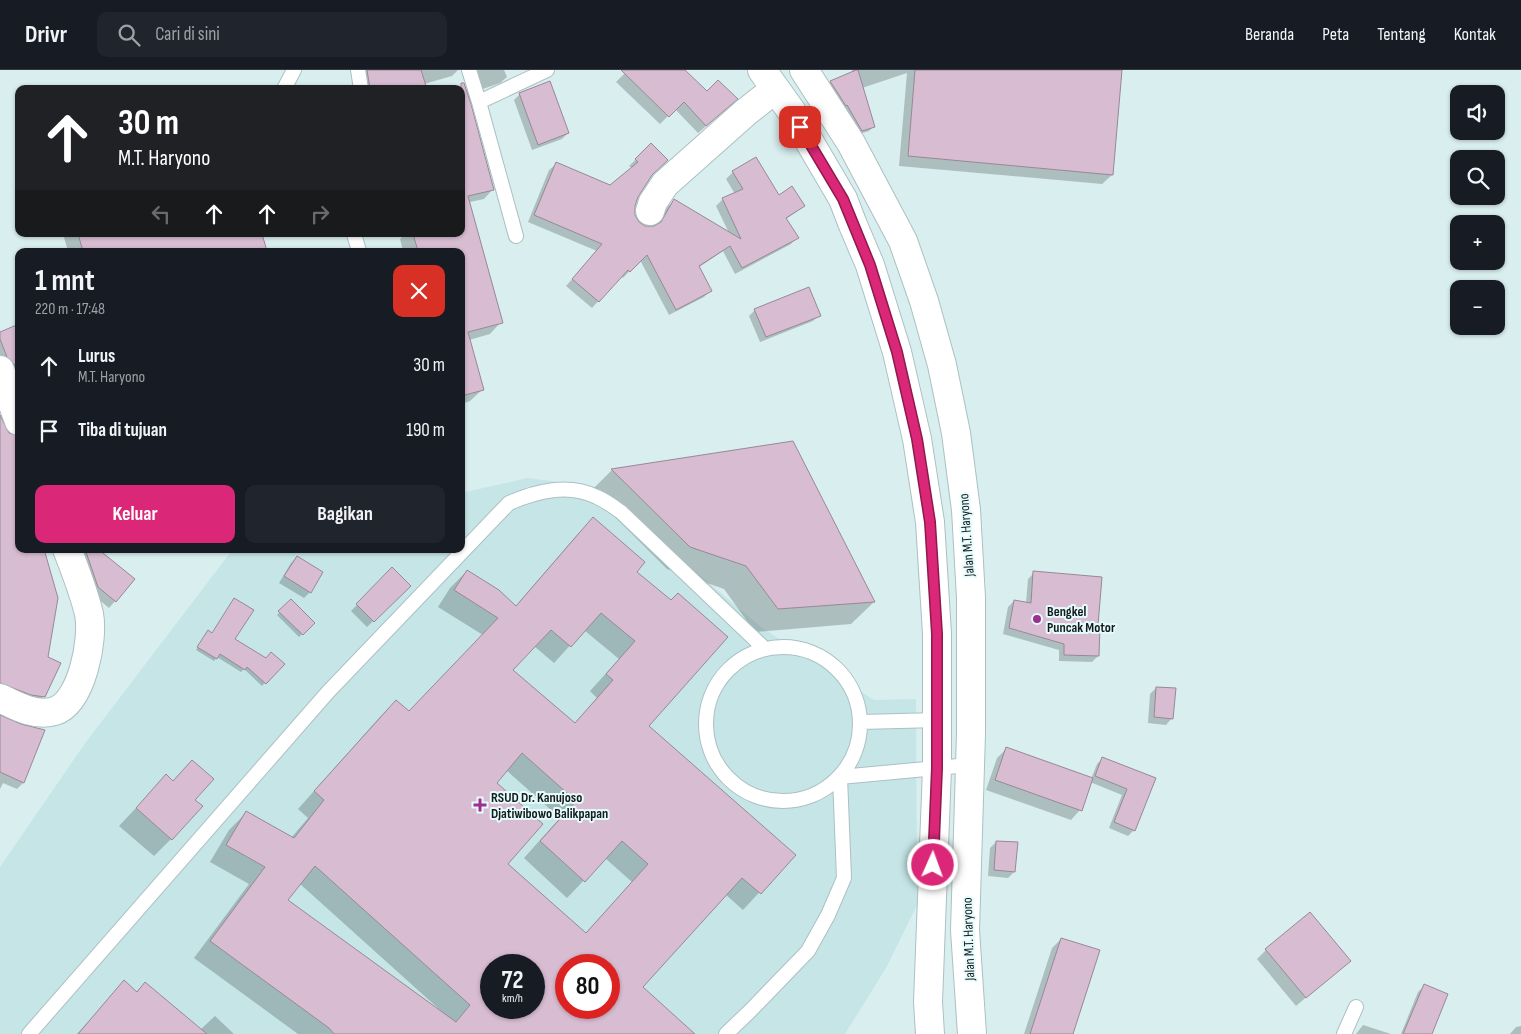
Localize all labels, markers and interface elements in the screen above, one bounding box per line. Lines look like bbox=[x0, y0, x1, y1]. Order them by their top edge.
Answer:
search box bbox=[97, 12, 447, 57]
text: Drivr bbox=[25, 20, 67, 49]
icon: search bbox=[115, 21, 143, 49]
text: Cari di sini bbox=[155, 23, 220, 46]
text: Beranda bbox=[1245, 24, 1294, 45]
text: Peta bbox=[1322, 24, 1349, 45]
text: Tentang bbox=[1377, 24, 1426, 45]
text: Kontak bbox=[1454, 24, 1496, 45]
map controls bbox=[1450, 85, 1505, 335]
button: sound bbox=[1450, 85, 1505, 140]
text: 30 m bbox=[118, 102, 179, 145]
icon: ahead bbox=[35, 105, 100, 170]
pin bbox=[779, 106, 821, 148]
icon: arrive bbox=[786, 113, 814, 141]
text: M.T. Haryono bbox=[118, 145, 210, 172]
button: search bbox=[1450, 150, 1505, 205]
icon: left bbox=[147, 200, 175, 228]
icon: ahead bbox=[200, 200, 228, 228]
icon: ahead bbox=[253, 200, 281, 228]
icon: right bbox=[306, 200, 334, 228]
button: + bbox=[1450, 215, 1505, 270]
text: 1 mnt bbox=[35, 263, 95, 299]
button: close bbox=[393, 265, 445, 317]
button: − bbox=[1450, 280, 1505, 335]
text: 220 m · 17:48 bbox=[35, 300, 105, 319]
text: Lurus bbox=[78, 345, 115, 368]
icon: ahead bbox=[35, 352, 63, 380]
text: 30 m bbox=[413, 354, 445, 377]
text: M.T. Haryono bbox=[78, 368, 145, 387]
icon: arrive bbox=[35, 417, 63, 445]
text: Tiba di tujuan bbox=[78, 419, 167, 442]
text: 190 m bbox=[406, 419, 445, 442]
button: Keluar bbox=[35, 485, 235, 543]
button: Bagikan bbox=[245, 485, 445, 543]
street label: Jalan M.T. Haryono bbox=[955, 493, 978, 578]
place label: Bengkel Puncak Motor bbox=[1047, 603, 1116, 636]
marker: Bengkel Puncak Motor bbox=[1031, 613, 1043, 625]
place label: RSUD Dr. Kanujoso Djatiwibowo Balikpapan bbox=[491, 789, 608, 822]
marker: RSUD Dr. Kanujoso Djatiwibowo Balikpapan bbox=[473, 798, 487, 812]
position arrow bbox=[906, 838, 958, 890]
street label: Jalan M.T. Haryono bbox=[959, 897, 978, 982]
speed limit sign: 80 bbox=[555, 954, 620, 1019]
text: 72 bbox=[502, 965, 523, 996]
text: km/h bbox=[502, 991, 523, 1006]

